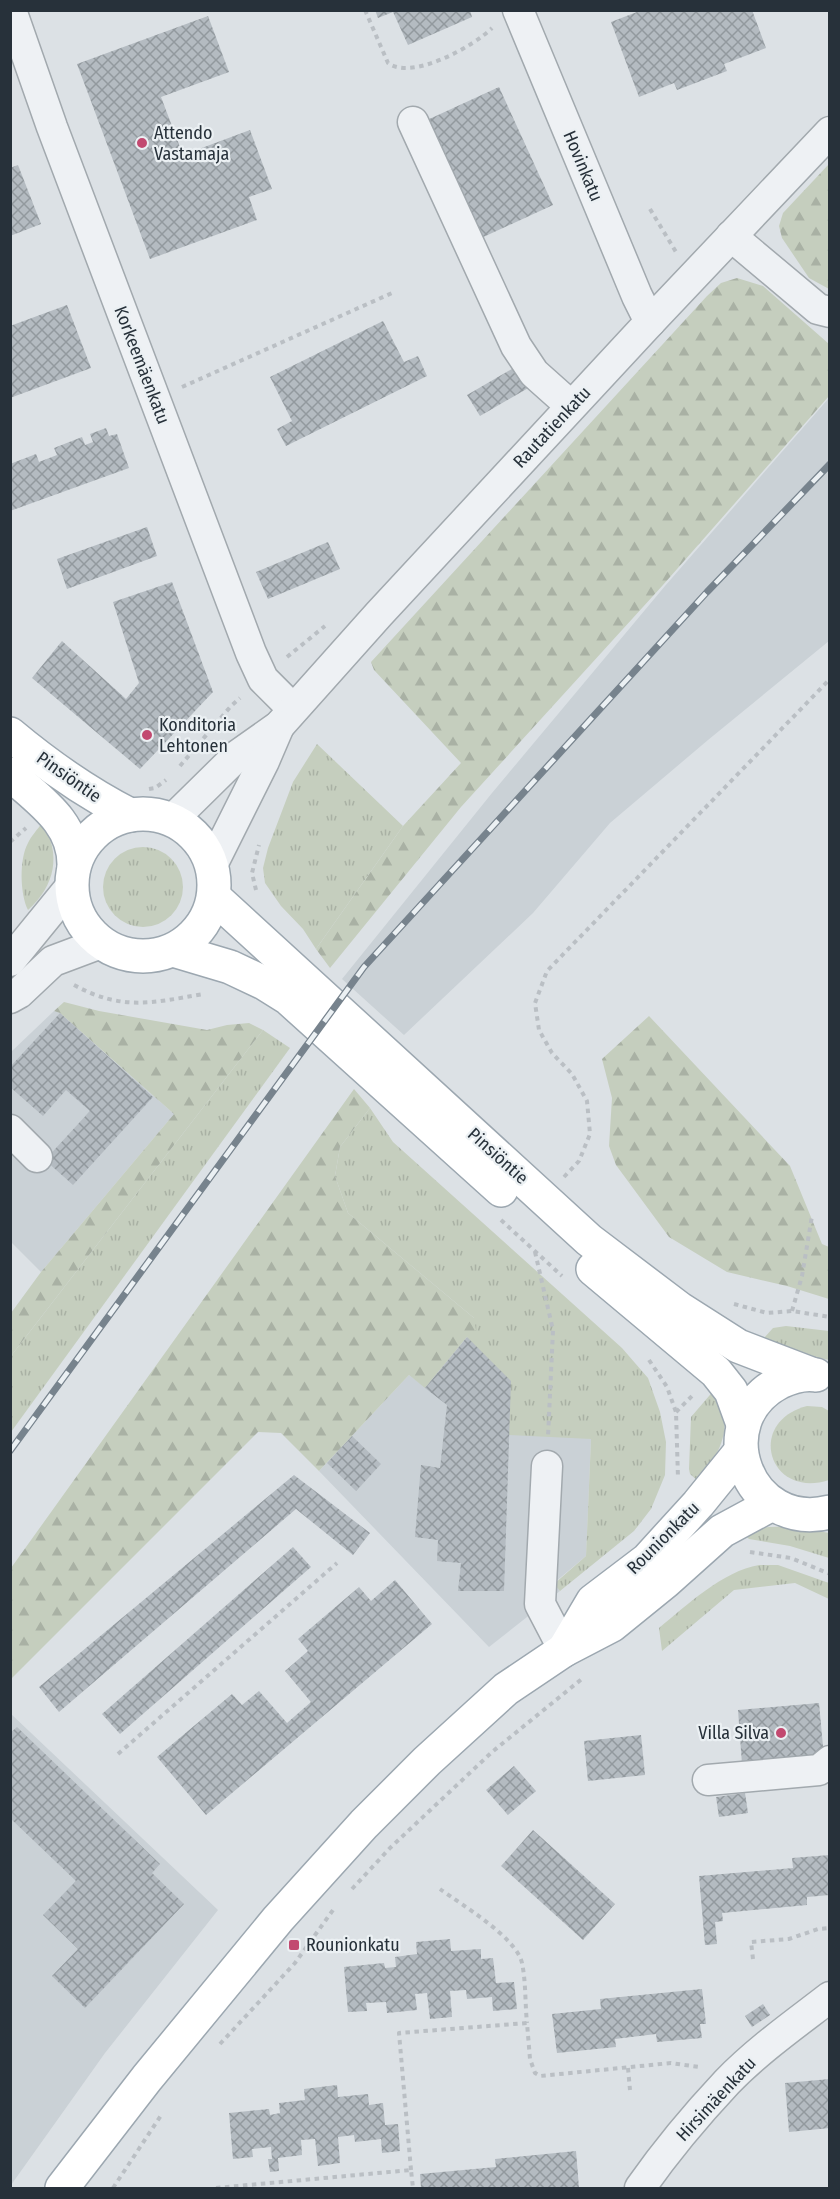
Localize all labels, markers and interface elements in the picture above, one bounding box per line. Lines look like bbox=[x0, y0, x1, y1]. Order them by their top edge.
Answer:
place label: Attendo Vastamaja bbox=[154, 122, 229, 165]
street label: Hovinkatu bbox=[558, 127, 608, 205]
marker: Attendo Vastamaja bbox=[135, 136, 149, 150]
street label: Korkeemäenkatu bbox=[109, 303, 175, 427]
street label: Rautatienkatu bbox=[509, 382, 595, 472]
place label: Konditoria Lehtonen bbox=[159, 714, 236, 757]
marker: Konditoria Lehtonen bbox=[140, 728, 154, 742]
street label: Pinsiöntie bbox=[32, 747, 106, 807]
street label: Pinsiöntie bbox=[463, 1123, 533, 1189]
street label: Rounionkatu bbox=[622, 1497, 704, 1579]
place label: Villa Silva bbox=[698, 1722, 769, 1744]
marker: Villa Silva bbox=[774, 1726, 788, 1740]
place label: Rounionkatu bbox=[306, 1934, 400, 1956]
marker: Rounionkatu bbox=[287, 1938, 301, 1952]
street label: Hirsimäenkatu bbox=[671, 2052, 761, 2146]

